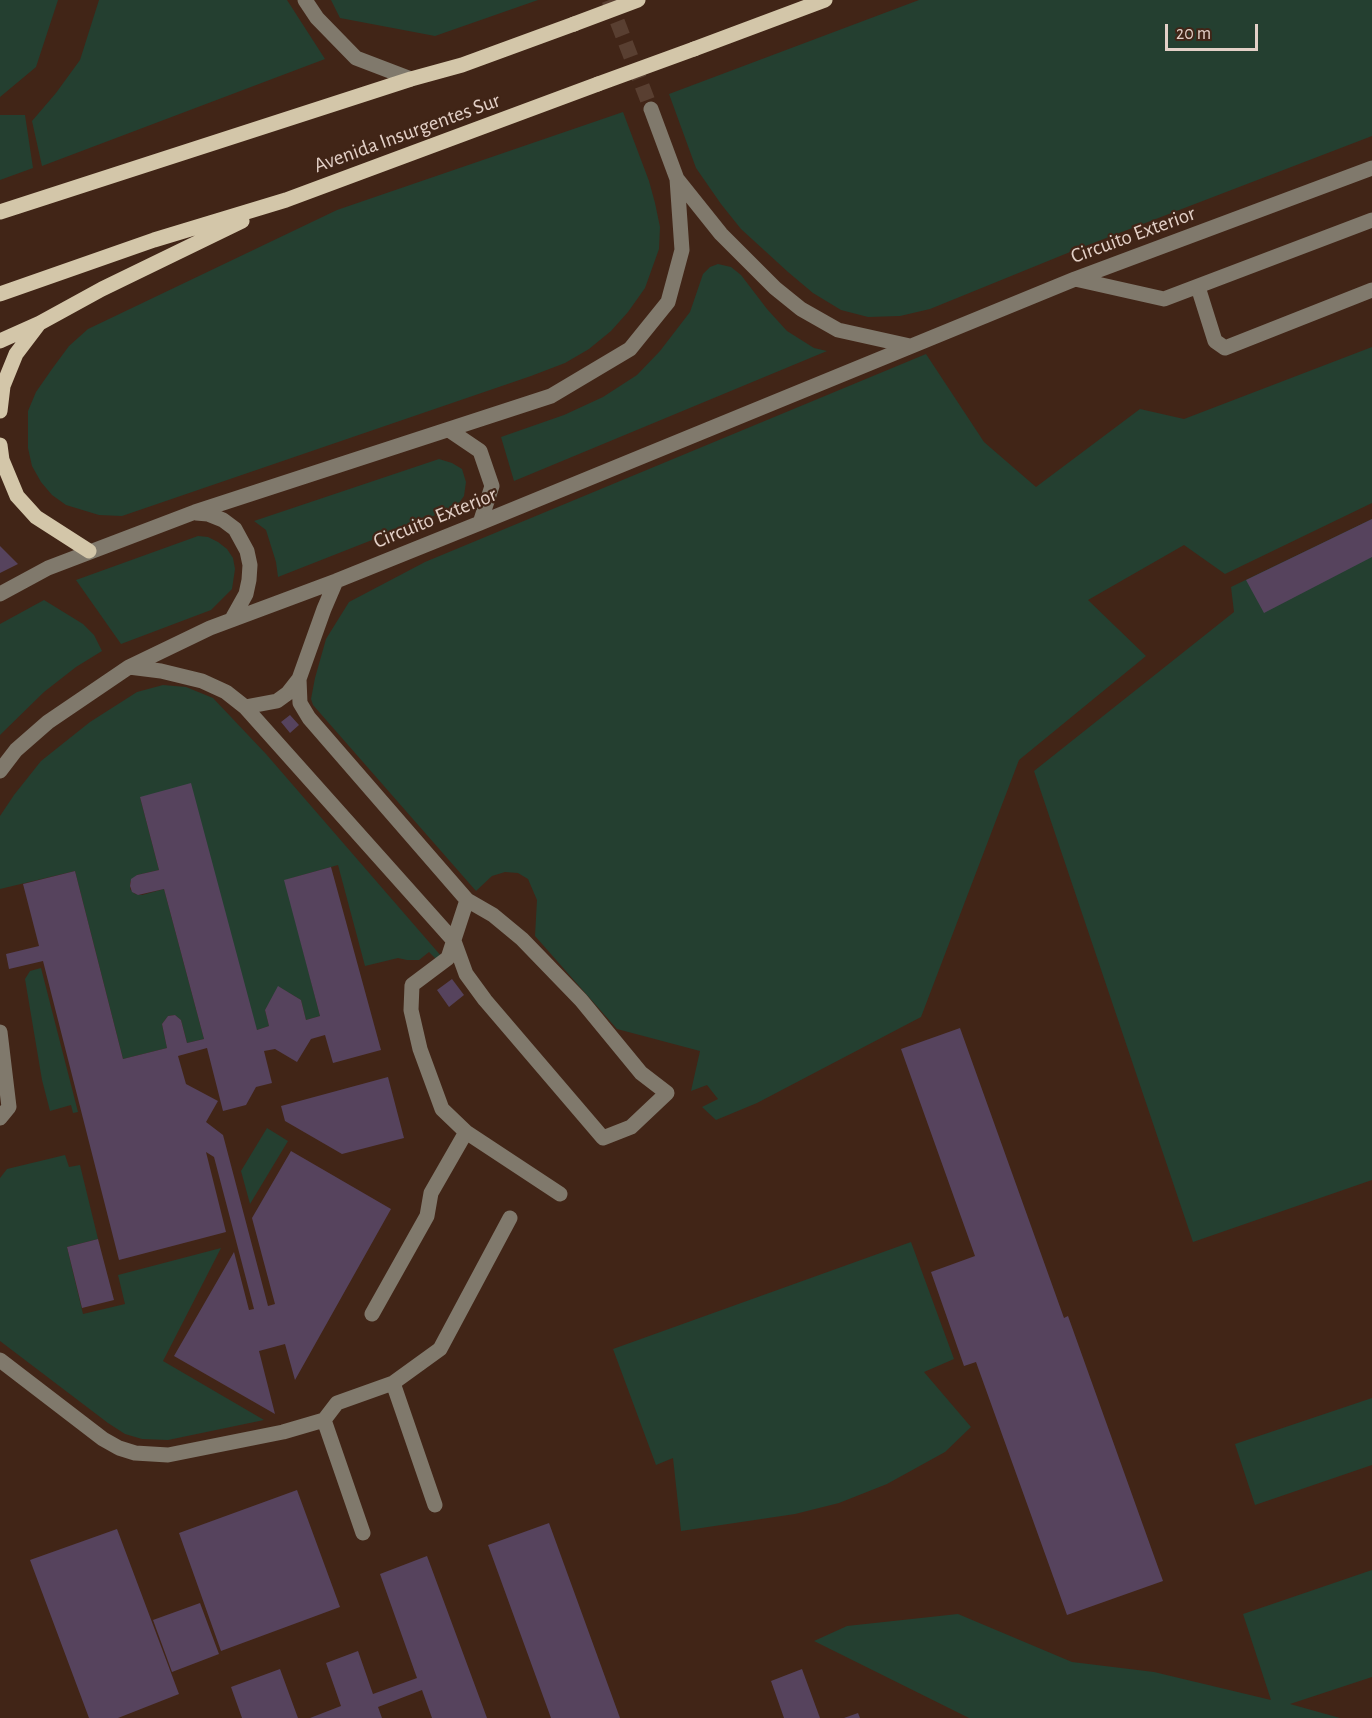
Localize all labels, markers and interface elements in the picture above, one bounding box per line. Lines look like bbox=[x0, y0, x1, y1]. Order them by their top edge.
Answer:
scale bar bbox=[1168, 12, 1261, 50]
text: 20 m bbox=[1176, 25, 1211, 43]
street label: Avenida Insurgentes Sur bbox=[310, 88, 504, 178]
street label: Circuito Exterior bbox=[1067, 201, 1199, 269]
street label: Circuito Exterior bbox=[370, 482, 500, 554]

